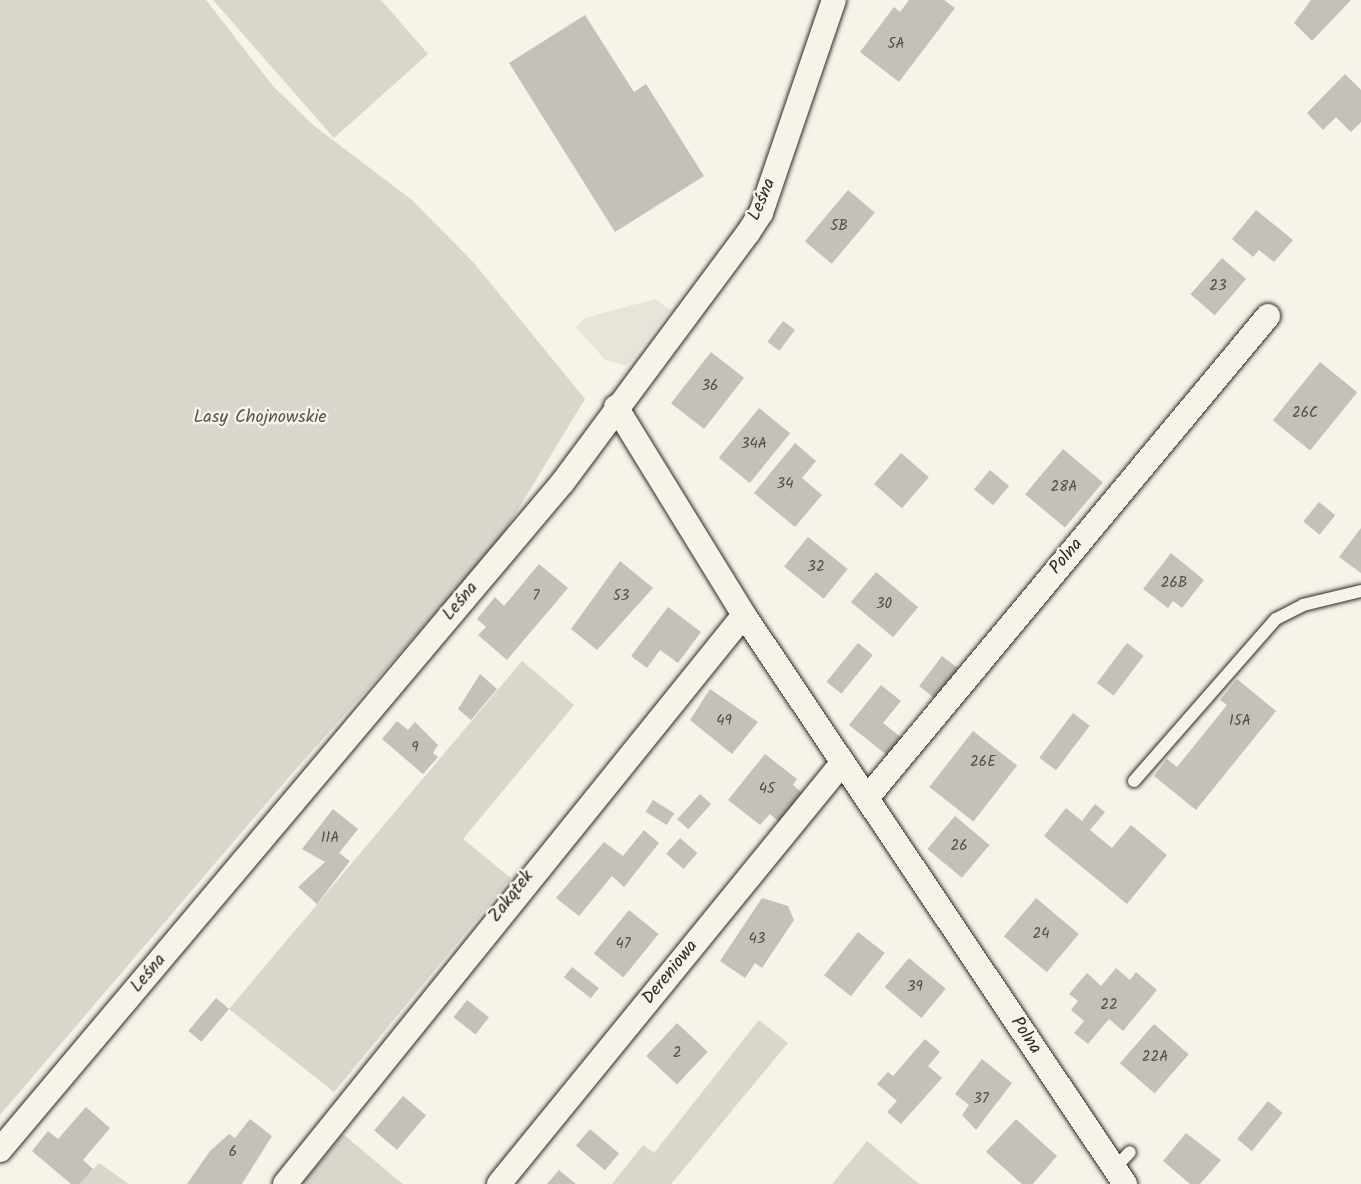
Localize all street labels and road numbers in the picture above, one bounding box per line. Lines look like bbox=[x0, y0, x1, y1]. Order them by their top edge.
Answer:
street label: Leśna bbox=[745, 176, 781, 224]
street label: Polna bbox=[1046, 535, 1088, 579]
street label: Leśna bbox=[439, 578, 483, 626]
street label: Zakątek bbox=[485, 867, 539, 927]
street label: Dereniowa bbox=[639, 937, 703, 1009]
street label: Leśna bbox=[127, 950, 171, 998]
street label: Polna bbox=[1005, 1013, 1045, 1059]

